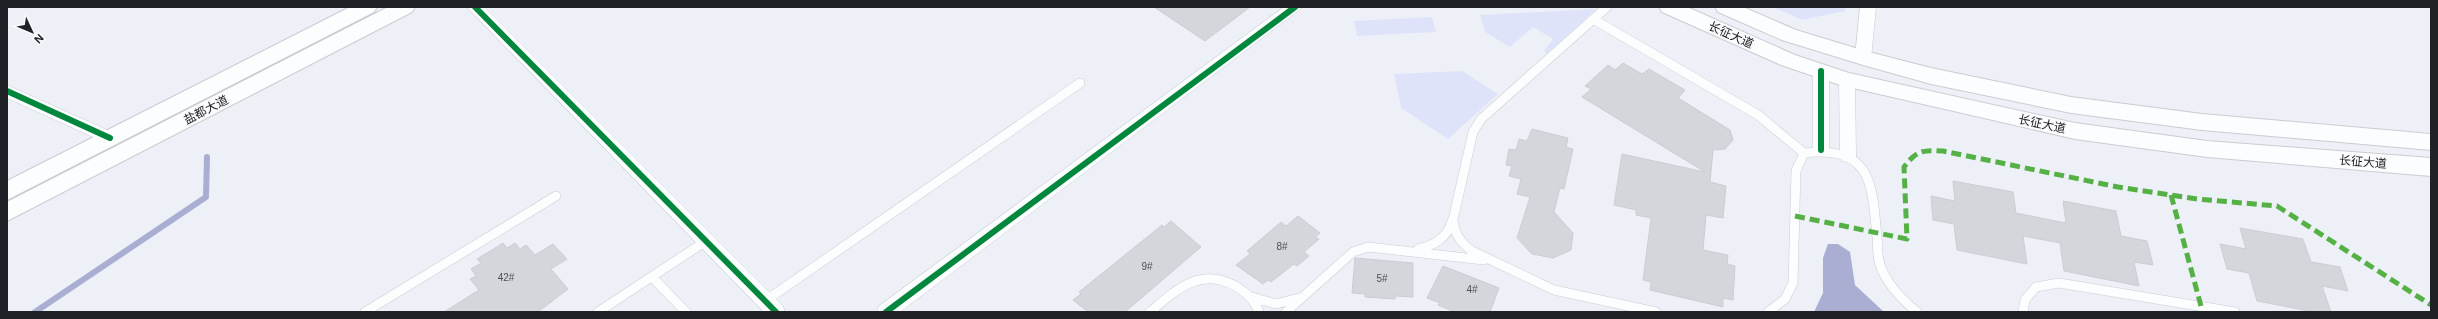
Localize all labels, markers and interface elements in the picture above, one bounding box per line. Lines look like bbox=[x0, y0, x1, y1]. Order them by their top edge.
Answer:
north arrow bbox=[12, 12, 52, 52]
street label: 长征大道 bbox=[1706, 19, 1756, 51]
text: N bbox=[32, 32, 46, 46]
street label: 盐都大道 bbox=[181, 93, 231, 127]
street label: 长征大道 bbox=[2017, 112, 2067, 136]
street label: 长征大道 bbox=[2338, 153, 2388, 171]
house number: 8# bbox=[1276, 241, 1288, 252]
house number: 9# bbox=[1141, 261, 1153, 272]
house number: 42# bbox=[498, 272, 515, 283]
house number: 5# bbox=[1376, 273, 1388, 284]
house number: 4# bbox=[1466, 284, 1478, 295]

